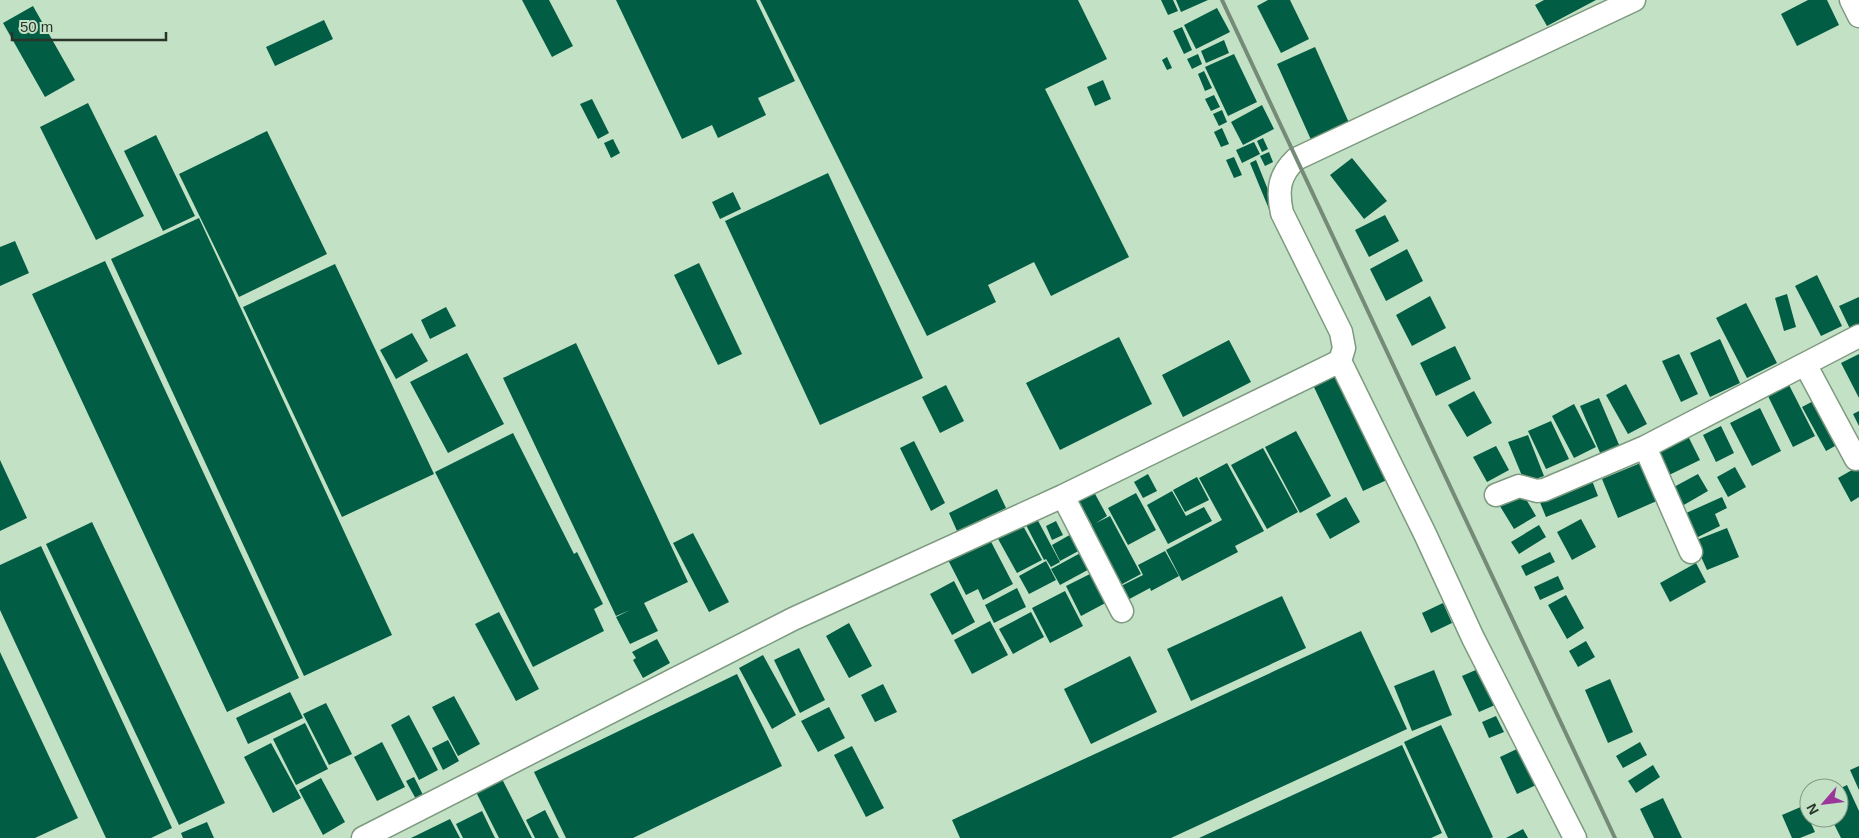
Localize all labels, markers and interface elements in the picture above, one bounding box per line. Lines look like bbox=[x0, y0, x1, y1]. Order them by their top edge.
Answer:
scale bar bbox=[12, 10, 166, 42]
text: 50 m bbox=[20, 18, 53, 35]
north arrow bbox=[1799, 778, 1849, 828]
text: N bbox=[1803, 801, 1822, 817]

